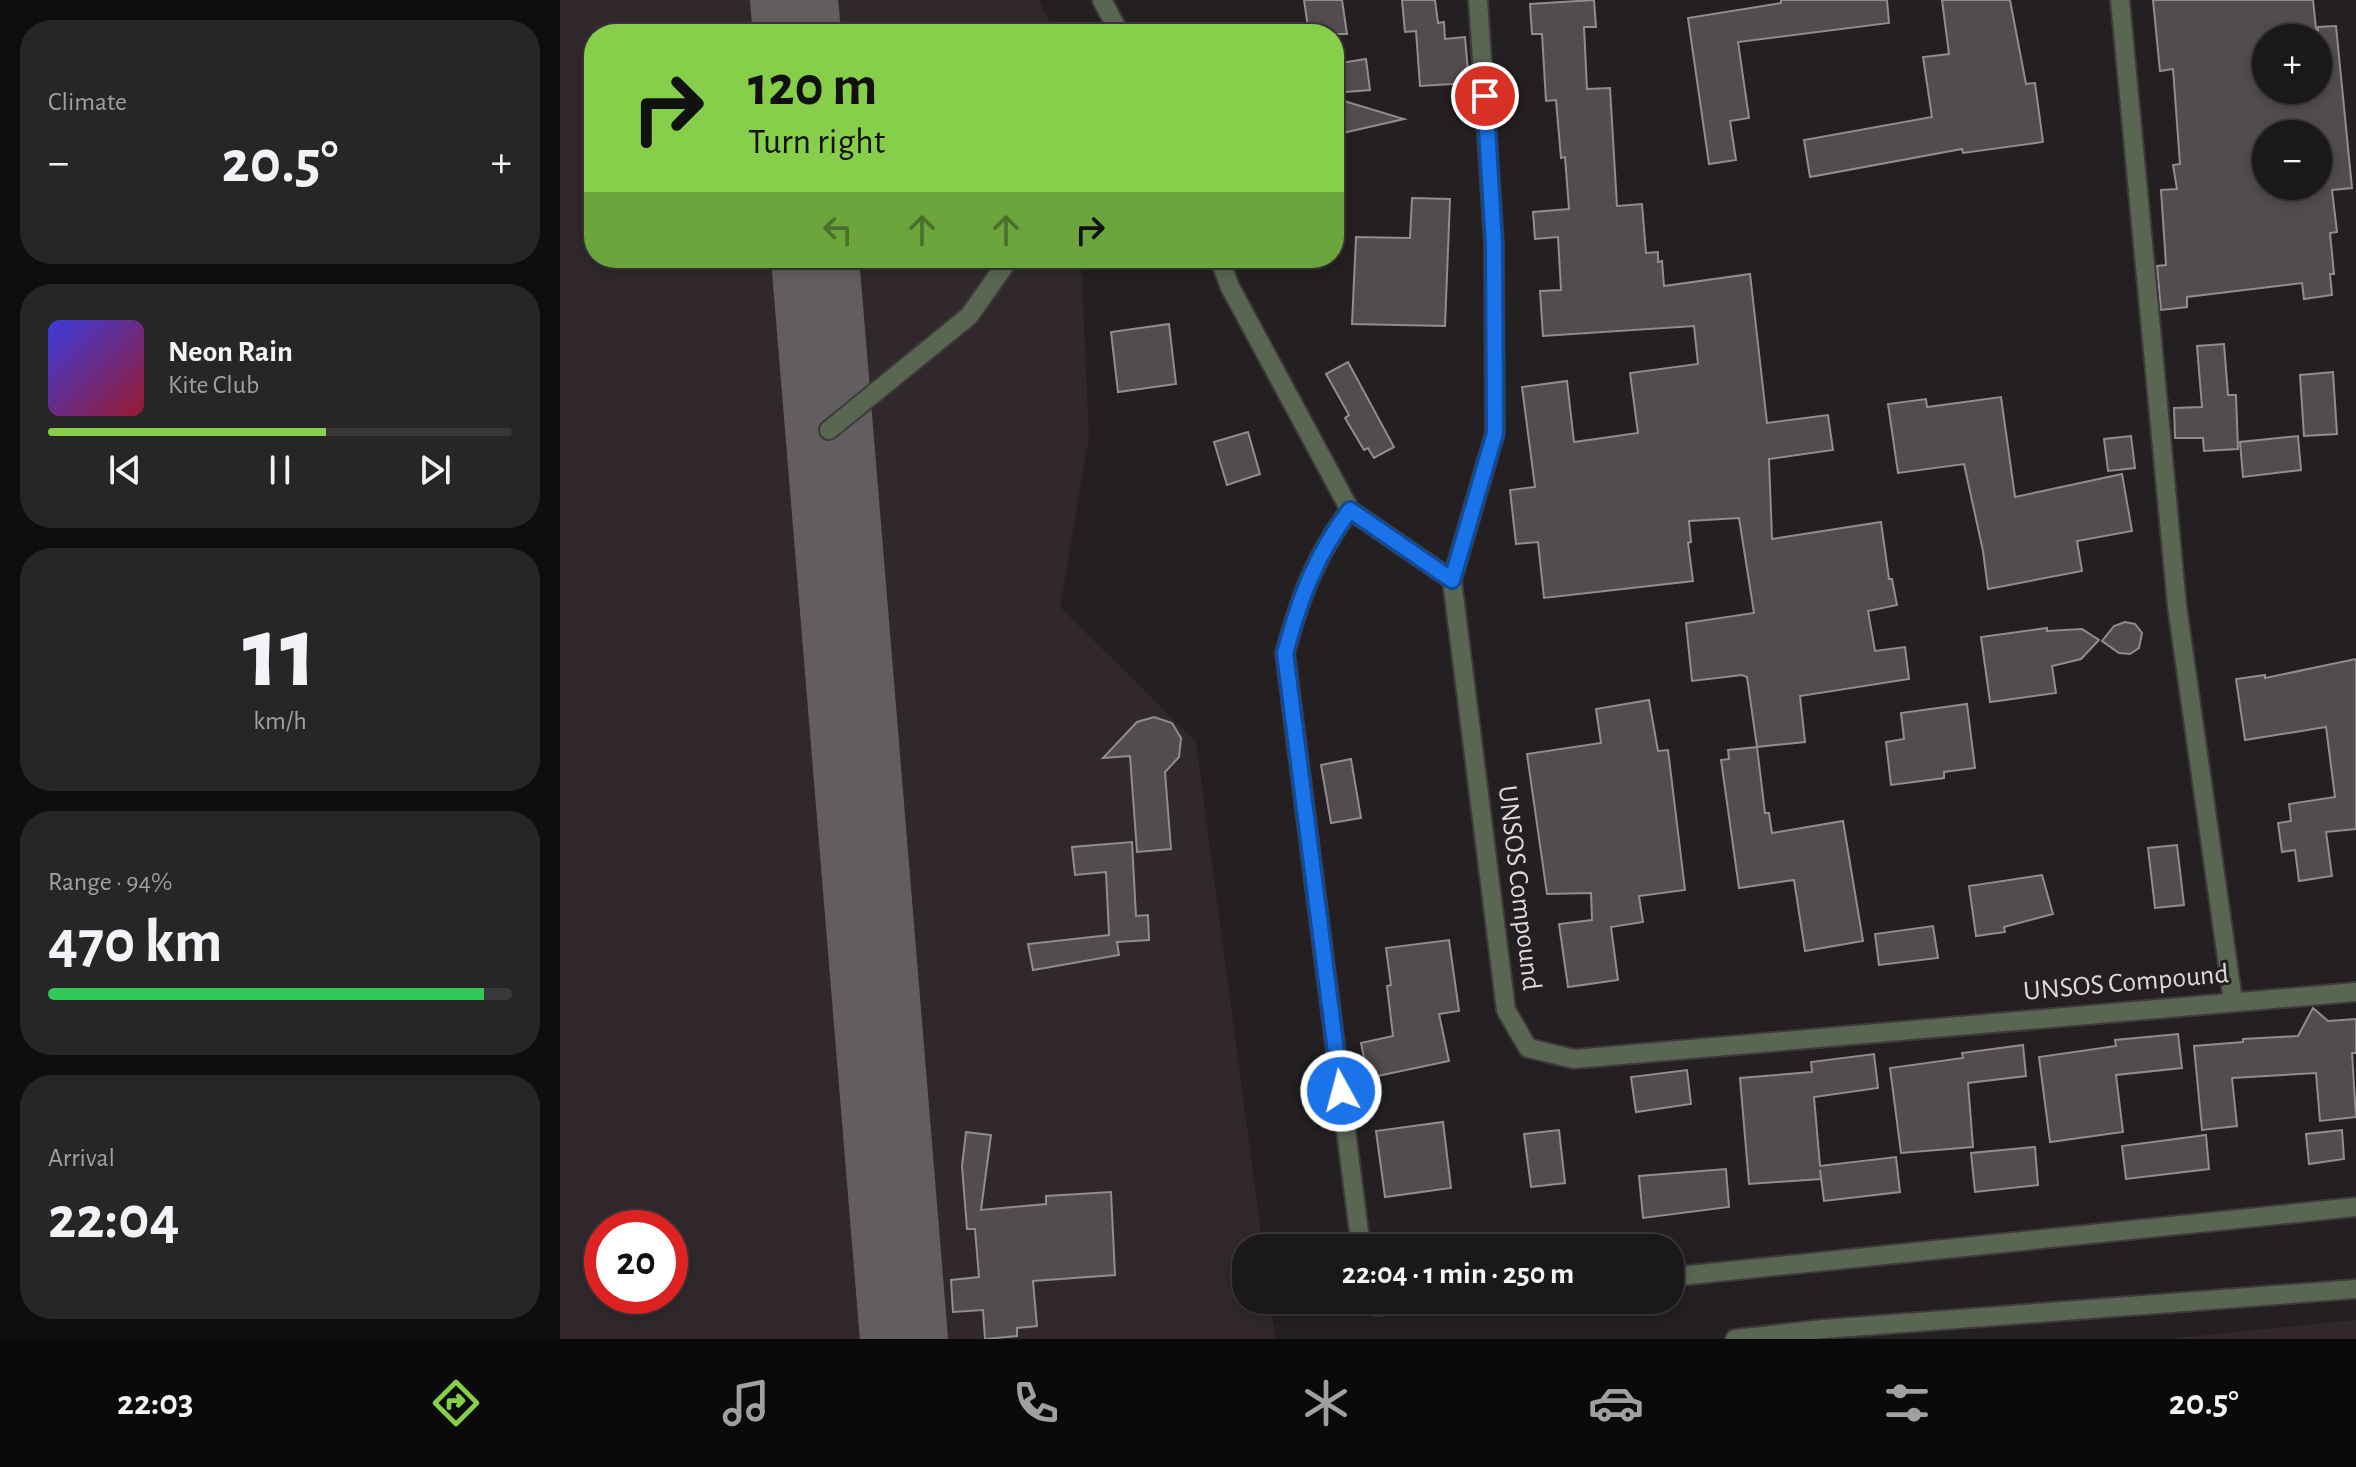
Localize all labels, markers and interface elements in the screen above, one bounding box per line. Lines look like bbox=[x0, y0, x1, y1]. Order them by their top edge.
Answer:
map controls bbox=[2252, 24, 2332, 200]
button: + bbox=[2252, 24, 2332, 104]
icon: right bbox=[616, 56, 720, 160]
text: 120 m bbox=[748, 59, 877, 115]
pin bbox=[1451, 62, 1519, 130]
icon: arrive bbox=[1463, 74, 1507, 118]
text: Climate bbox=[48, 89, 127, 115]
button: − bbox=[2252, 120, 2332, 200]
text: Turn right bbox=[748, 124, 885, 160]
text: 20.5° bbox=[222, 133, 338, 193]
text: − bbox=[48, 141, 69, 185]
text: + bbox=[491, 141, 512, 185]
icon: left bbox=[816, 208, 860, 252]
icon: ahead bbox=[900, 208, 944, 252]
icon: ahead bbox=[984, 208, 1028, 252]
icon: right bbox=[1068, 208, 1112, 252]
text: Neon Rain bbox=[168, 337, 293, 367]
text: Kite Club bbox=[168, 372, 259, 398]
icon: previous bbox=[103, 448, 147, 492]
icon: pause bbox=[258, 448, 302, 492]
icon: next bbox=[413, 448, 457, 492]
text: 11 bbox=[243, 602, 317, 706]
text: km/h bbox=[253, 708, 307, 734]
street label: UNSOS Compound bbox=[1493, 784, 1545, 992]
text: Range · 94% bbox=[48, 869, 172, 895]
text: 470 km bbox=[48, 913, 223, 973]
street label: UNSOS Compound bbox=[2022, 960, 2230, 1006]
position arrow bbox=[1299, 1049, 1383, 1133]
text: Arrival bbox=[48, 1145, 115, 1171]
text: 22:04 bbox=[48, 1189, 180, 1249]
speed limit sign: 20 bbox=[584, 1210, 688, 1314]
text: 22:04 · 1 min · 250 m bbox=[1342, 1259, 1574, 1289]
icon: directions bbox=[428, 1375, 484, 1431]
icon: music bbox=[718, 1375, 774, 1431]
icon: phone bbox=[1008, 1375, 1064, 1431]
icon: climate bbox=[1298, 1375, 1354, 1431]
icon: car bbox=[1588, 1375, 1644, 1431]
icon: filters bbox=[1879, 1375, 1935, 1431]
text: 22:03 bbox=[117, 1385, 194, 1421]
text: 20.5° bbox=[2169, 1385, 2239, 1421]

